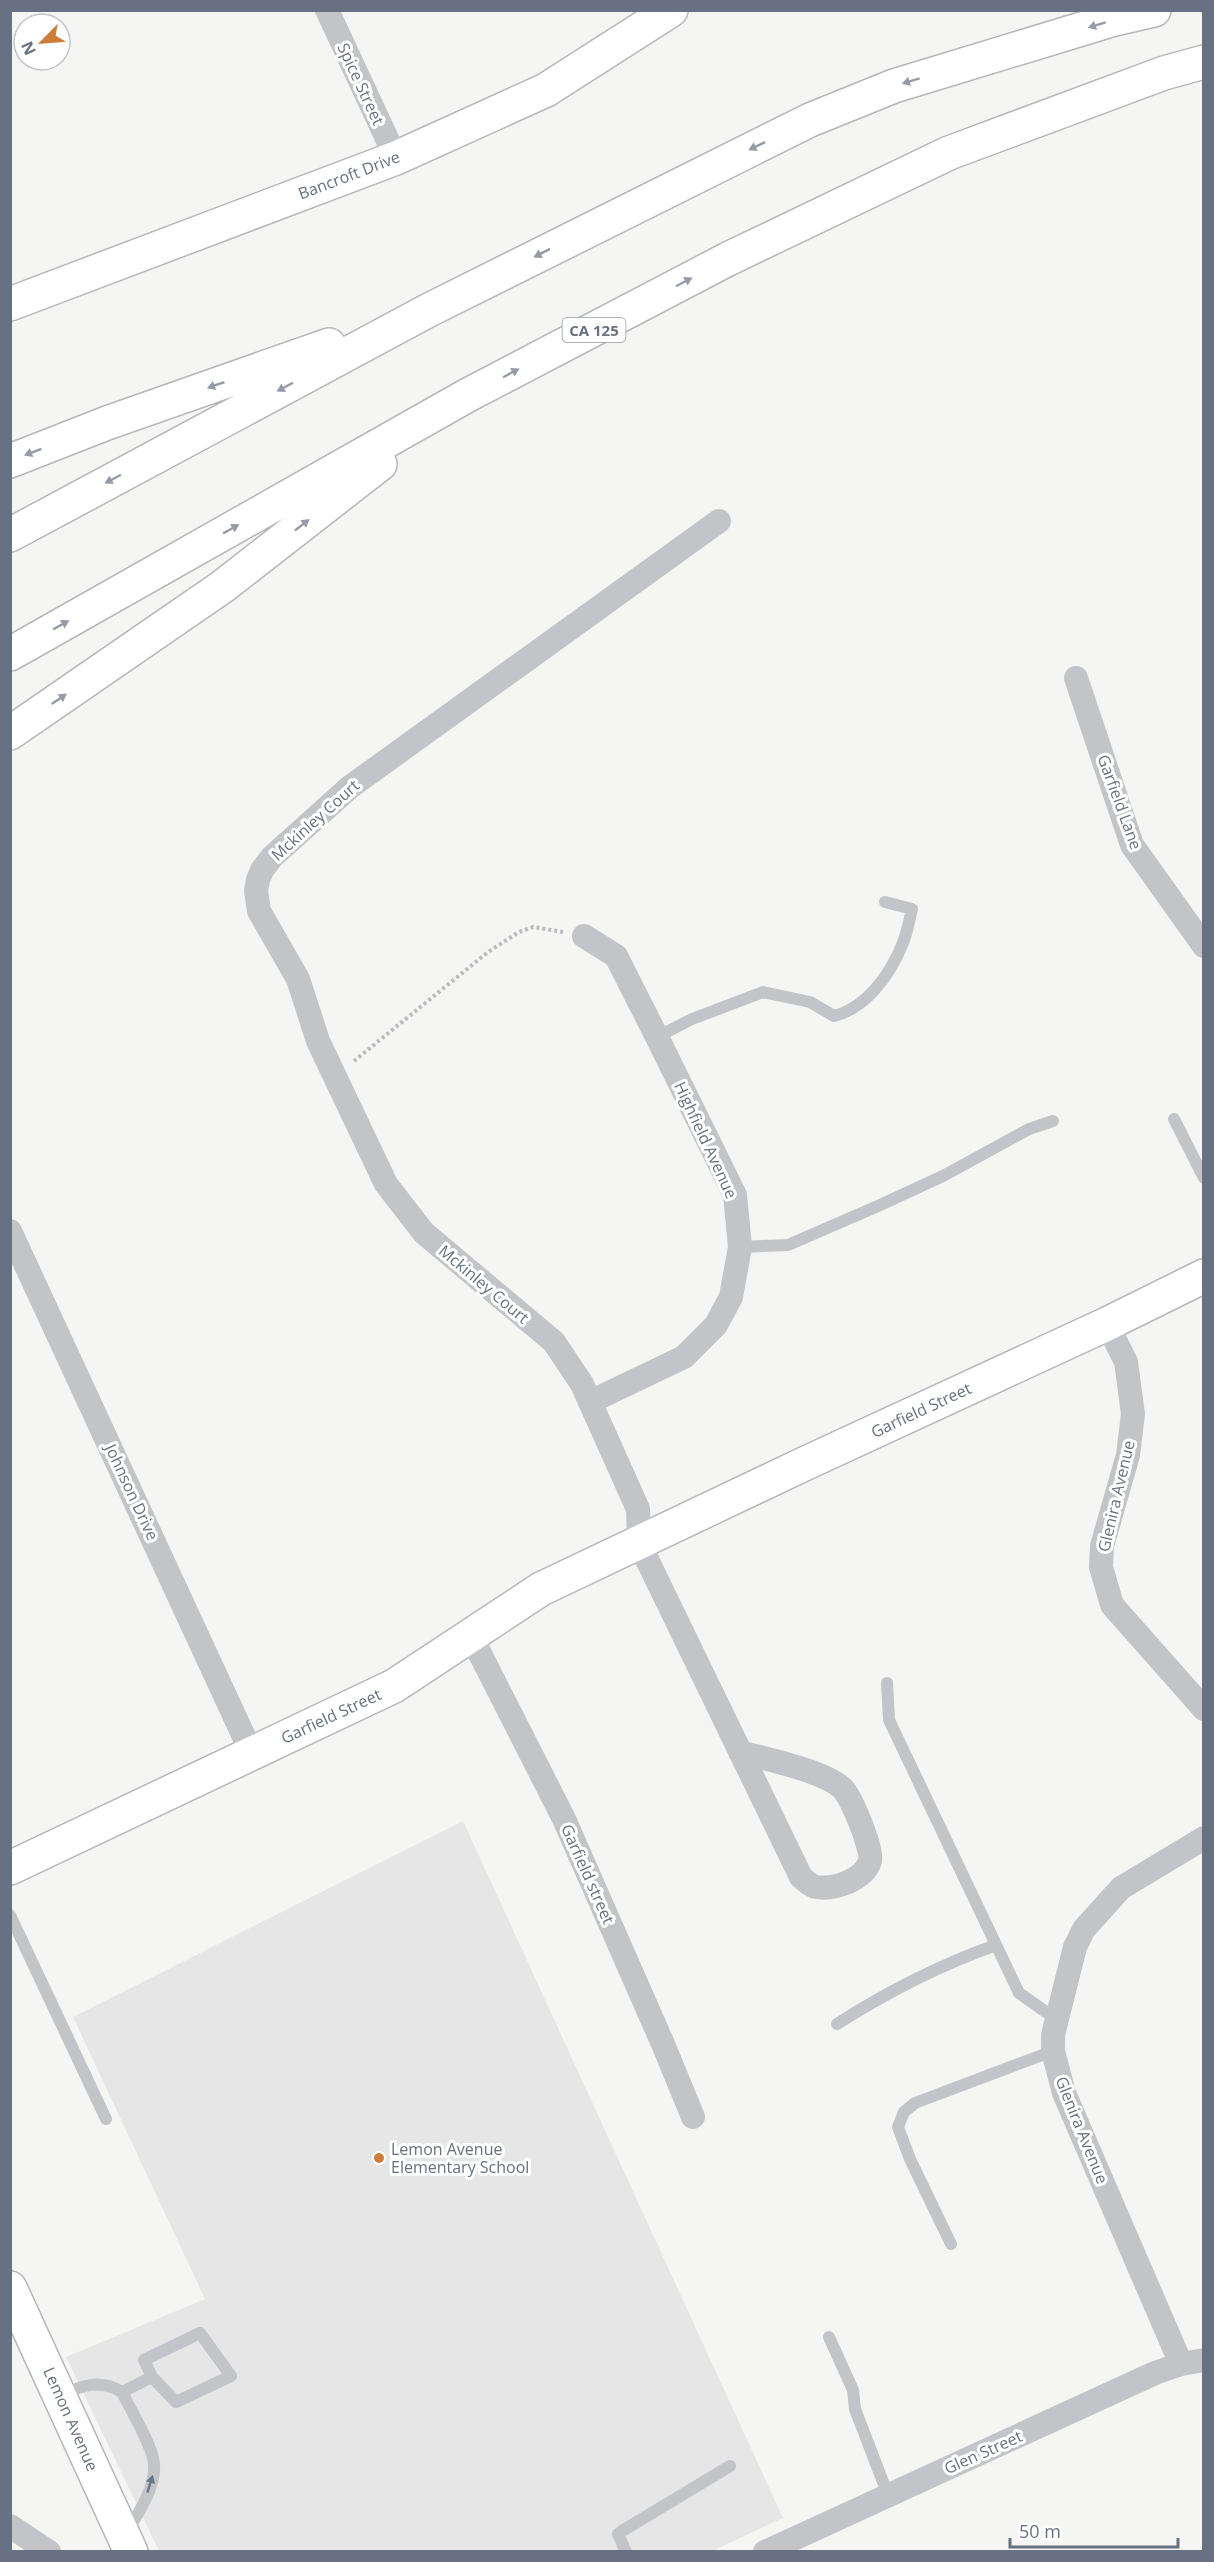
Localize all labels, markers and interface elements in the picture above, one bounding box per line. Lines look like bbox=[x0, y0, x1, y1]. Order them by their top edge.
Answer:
north arrow bbox=[12, 12, 72, 72]
one-way arrow bbox=[1088, 20, 1106, 30]
text: N bbox=[16, 38, 41, 59]
street label: Spice Street bbox=[332, 39, 390, 129]
one-way arrow bbox=[902, 77, 920, 86]
one-way arrow bbox=[749, 141, 766, 151]
street label: Bancroft Drive bbox=[295, 146, 403, 204]
one-way arrow bbox=[533, 247, 551, 257]
one-way arrow bbox=[676, 277, 693, 287]
road number: CA 125 bbox=[562, 318, 626, 342]
one-way arrow bbox=[503, 368, 520, 377]
one-way arrow bbox=[207, 381, 225, 390]
one-way arrow bbox=[276, 382, 293, 392]
one-way arrow bbox=[23, 447, 41, 457]
one-way arrow bbox=[105, 474, 122, 484]
one-way arrow bbox=[295, 519, 310, 531]
one-way arrow bbox=[223, 524, 240, 534]
one-way arrow bbox=[53, 620, 70, 630]
one-way arrow bbox=[50, 694, 67, 705]
street label: Garfield Lane bbox=[1093, 751, 1147, 853]
street label: Mckinley Court bbox=[266, 774, 364, 865]
street label: Highfield Avenue bbox=[669, 1078, 743, 1202]
street label: Mckinley Court bbox=[434, 1240, 534, 1328]
street label: Garfield Street bbox=[867, 1377, 975, 1443]
street label: Johnson Drive bbox=[99, 1438, 164, 1544]
street label: Glenira Avenue bbox=[1092, 1438, 1140, 1554]
street label: Garfield Street bbox=[277, 1683, 385, 1749]
street label: Garfield street bbox=[556, 1821, 620, 1928]
street label: Glenira Avenue bbox=[1050, 2073, 1114, 2187]
place label: Lemon Avenue Elementary School bbox=[391, 2138, 529, 2178]
marker: Lemon Avenue Elementary School bbox=[372, 2151, 386, 2165]
street label: Lemon Avenue bbox=[38, 2364, 104, 2474]
street label: Glen Street bbox=[940, 2425, 1026, 2479]
one-way arrow bbox=[146, 2475, 155, 2493]
scale bar bbox=[1010, 2511, 1178, 2549]
text: 50 m bbox=[1019, 2519, 1061, 2543]

